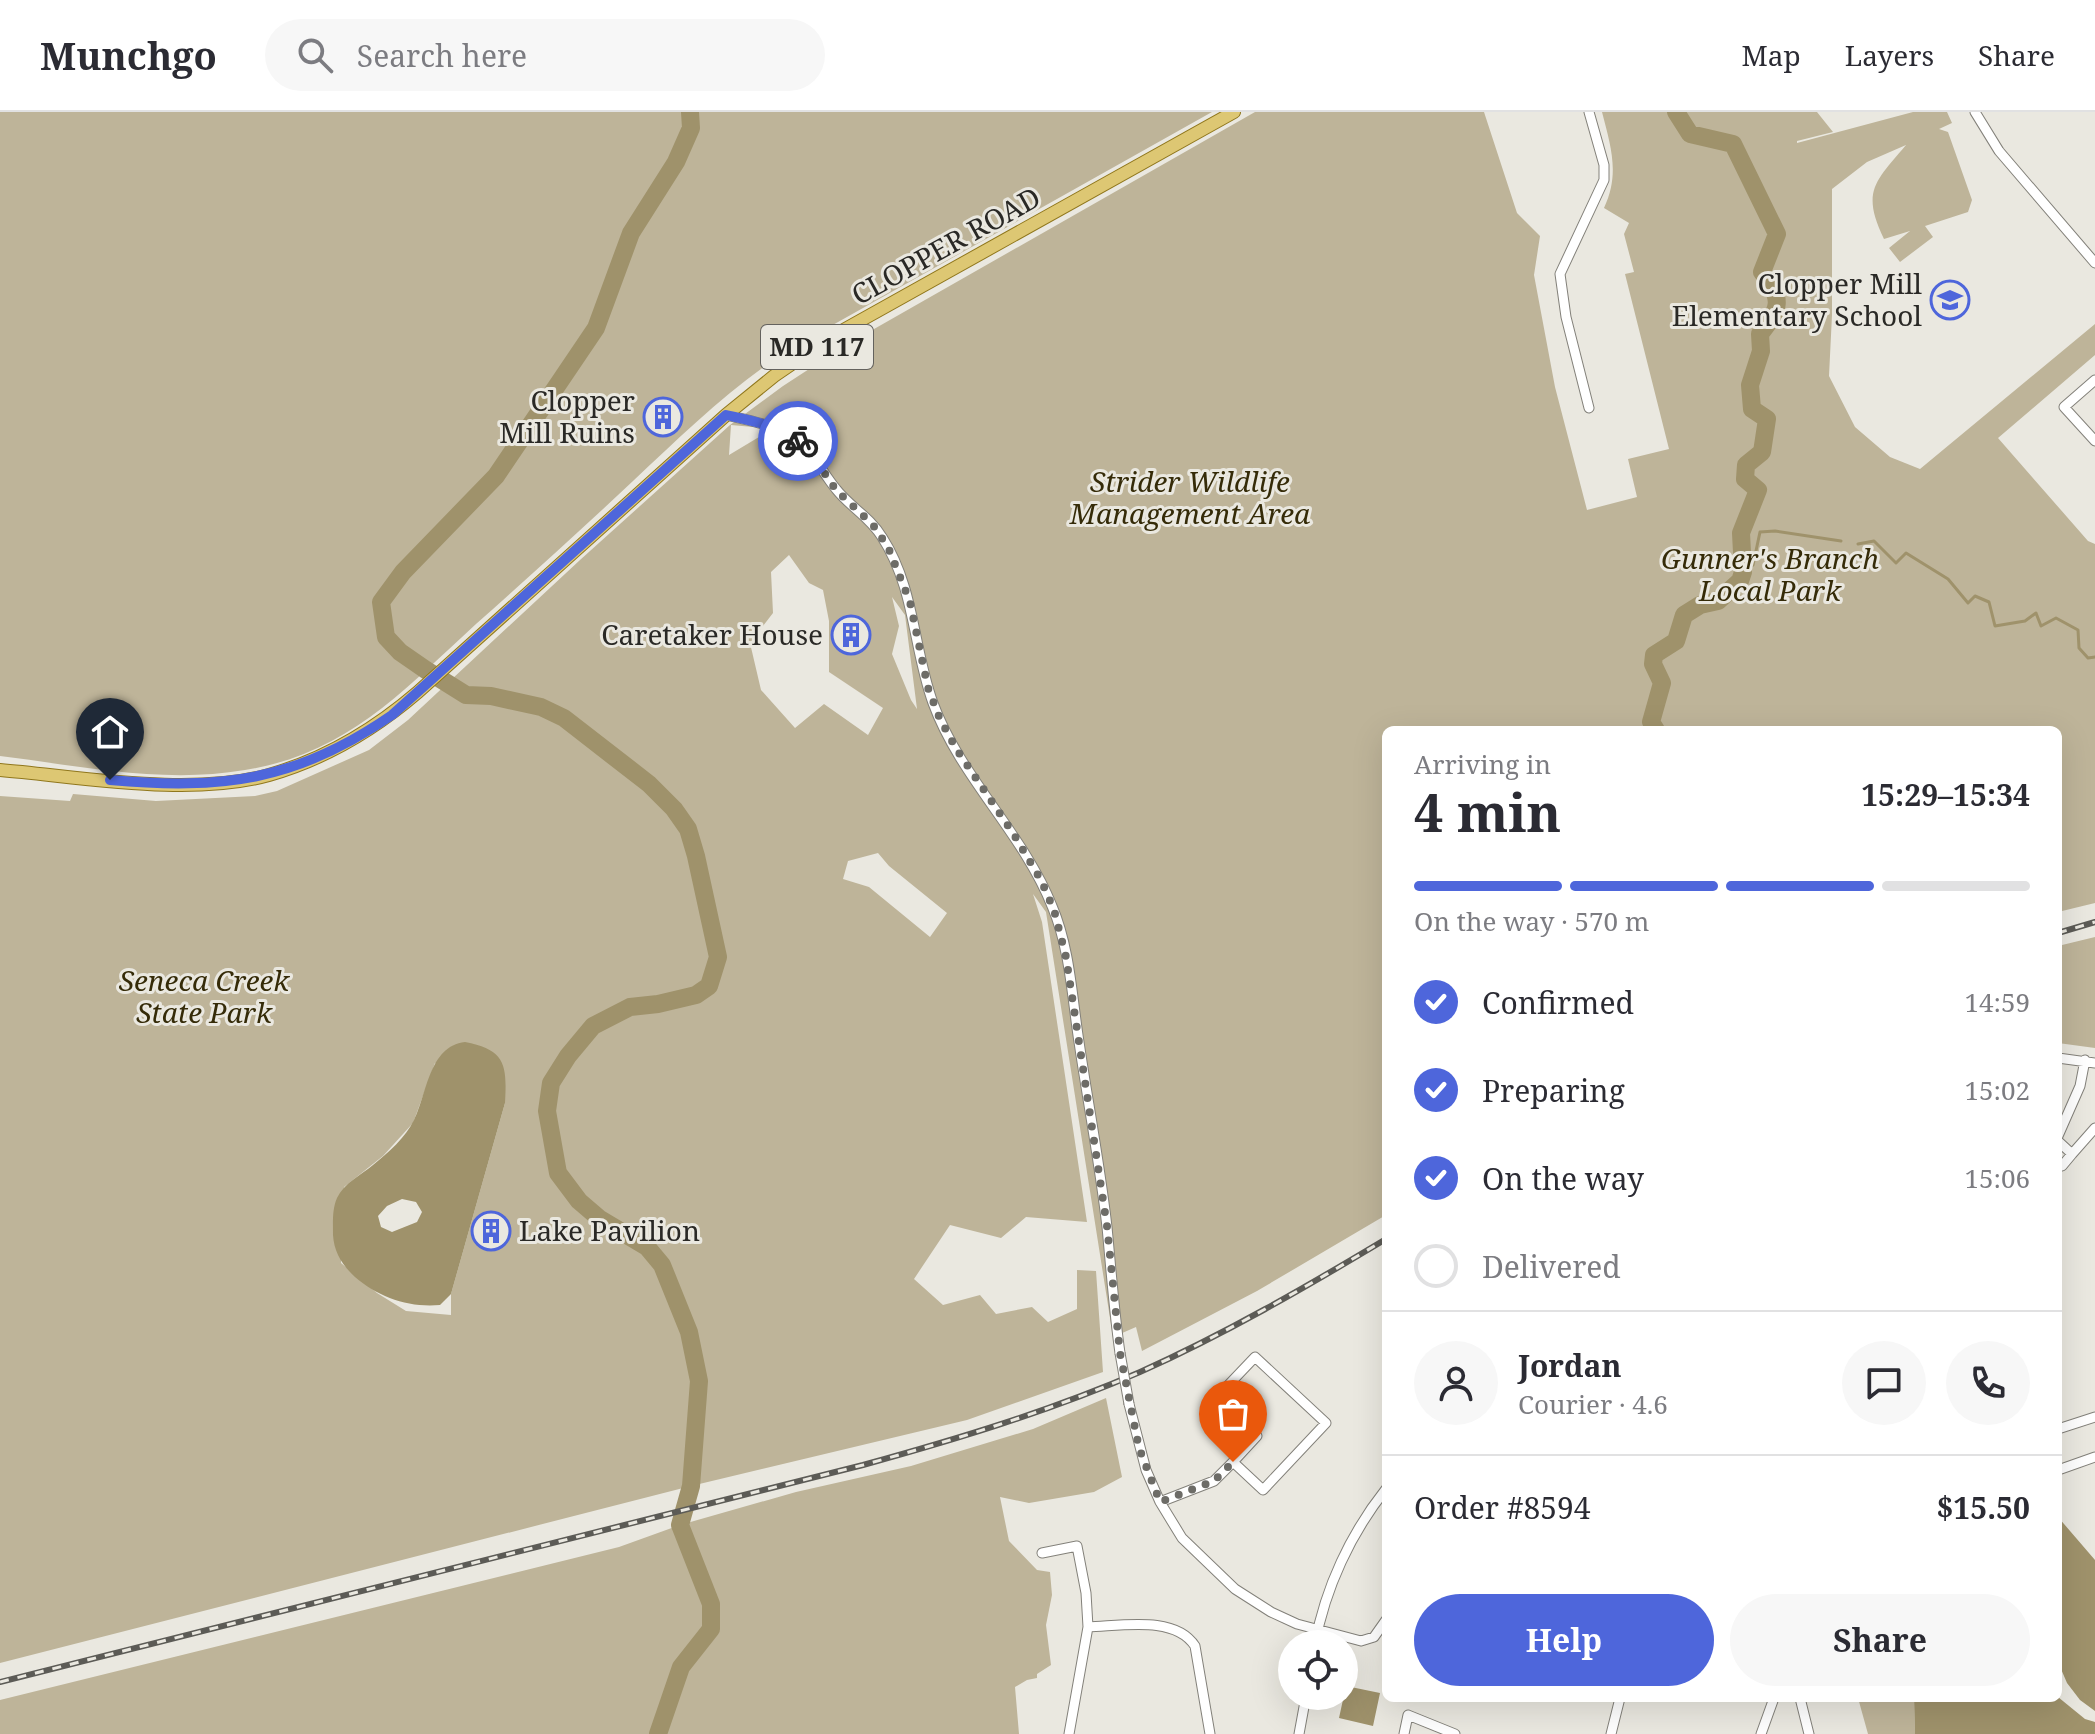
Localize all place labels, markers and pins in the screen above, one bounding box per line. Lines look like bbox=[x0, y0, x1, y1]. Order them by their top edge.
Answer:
place label: Clopper Mill Elementary School bbox=[1672, 264, 1922, 334]
school or university icon: Clopper Mill Elementary School bbox=[1929, 279, 1971, 321]
place label: Clopper Mill Ruins bbox=[499, 381, 635, 451]
building icon: Clopper Mill Ruins bbox=[642, 396, 684, 438]
building icon: Caretaker House bbox=[830, 614, 872, 656]
place label: Caretaker House bbox=[601, 615, 823, 653]
pin bbox=[76, 698, 144, 780]
building icon: Lake Pavilion bbox=[470, 1210, 512, 1252]
place label: Lake Pavilion bbox=[519, 1211, 700, 1249]
pin bbox=[1199, 1380, 1267, 1462]

